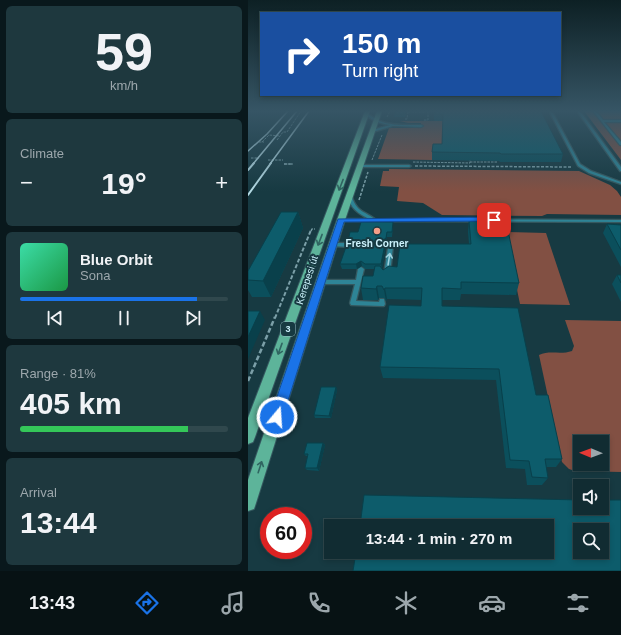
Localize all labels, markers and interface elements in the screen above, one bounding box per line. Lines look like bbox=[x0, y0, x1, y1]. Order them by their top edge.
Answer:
text: 59 bbox=[95, 23, 153, 81]
icon: right bbox=[276, 28, 328, 80]
text: 150 m bbox=[342, 28, 421, 59]
text: Turn right bbox=[342, 61, 418, 81]
text: km/h bbox=[110, 78, 138, 93]
text: Climate bbox=[20, 146, 64, 161]
text: 19° bbox=[101, 167, 147, 200]
text: − bbox=[20, 170, 33, 195]
text: + bbox=[215, 170, 228, 195]
one-way arrow bbox=[336, 178, 344, 190]
pin bbox=[477, 203, 511, 237]
icon: arrive bbox=[483, 209, 505, 231]
marker: Fresh Corner bbox=[372, 226, 382, 236]
one-way arrow bbox=[316, 234, 324, 246]
place label: Fresh Corner bbox=[346, 238, 409, 249]
text: Blue Orbit bbox=[80, 251, 153, 268]
one-way arrow bbox=[385, 253, 393, 266]
street label: Kerepesi út bbox=[294, 254, 320, 306]
text: Sona bbox=[80, 268, 110, 283]
icon: previous bbox=[44, 307, 66, 329]
icon: pause bbox=[113, 307, 135, 329]
icon: next bbox=[182, 307, 204, 329]
road number: 3 bbox=[281, 322, 295, 336]
one-way arrow bbox=[276, 343, 284, 355]
text: Range · 81% bbox=[20, 366, 96, 381]
text: 405 km bbox=[20, 387, 122, 420]
position arrow bbox=[256, 396, 298, 438]
north arrow bbox=[573, 435, 609, 471]
map controls bbox=[573, 435, 609, 559]
one-way arrow bbox=[257, 461, 264, 474]
button: sound bbox=[573, 479, 609, 515]
text: Arrival bbox=[20, 485, 57, 500]
text: 13:44 bbox=[20, 506, 97, 539]
speed limit sign: 60 bbox=[260, 507, 312, 559]
button: search bbox=[573, 523, 609, 559]
text: 13:44 · 1 min · 270 m bbox=[366, 530, 512, 547]
icon: directions bbox=[133, 589, 161, 617]
icon: music bbox=[219, 589, 247, 617]
icon: phone bbox=[305, 589, 333, 617]
icon: climate bbox=[392, 589, 420, 617]
icon: car bbox=[478, 589, 506, 617]
icon: filters bbox=[564, 589, 592, 617]
text: 13:43 bbox=[29, 593, 75, 613]

